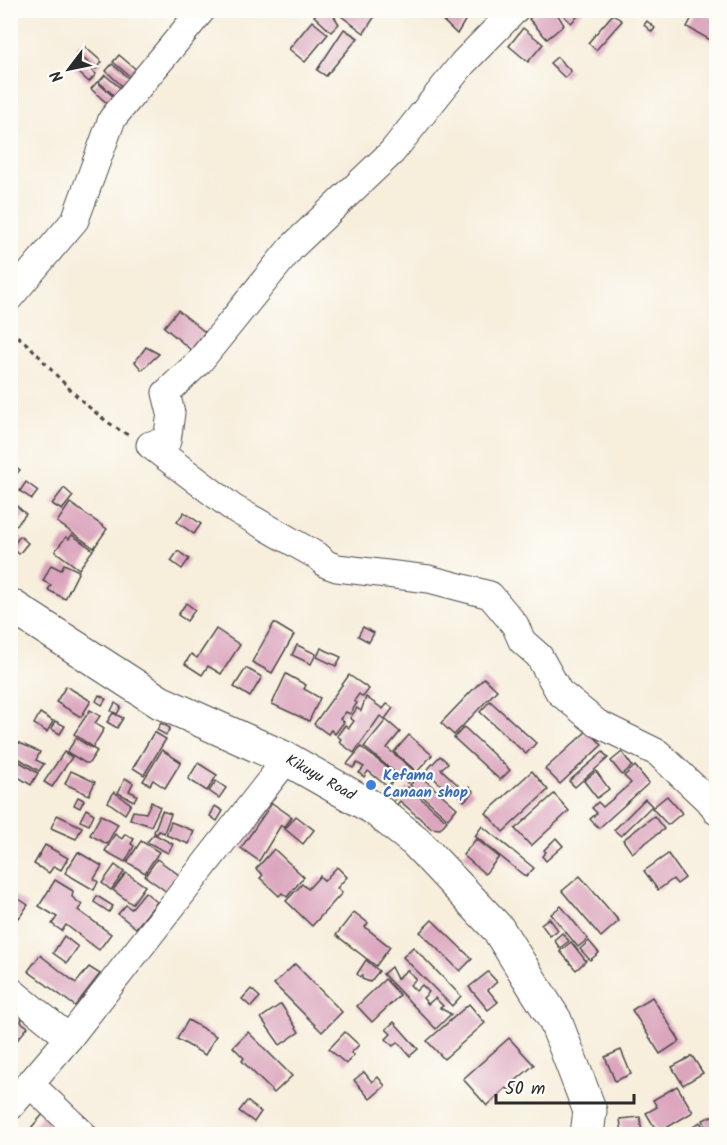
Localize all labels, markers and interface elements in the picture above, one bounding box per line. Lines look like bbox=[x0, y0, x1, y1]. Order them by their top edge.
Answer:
north arrow bbox=[39, 39, 99, 99]
text: N bbox=[44, 65, 71, 87]
street label: Kikuyu Road bbox=[281, 748, 360, 808]
place label: Kefama Canaan shop bbox=[383, 764, 468, 805]
marker: Kefama Canaan shop bbox=[364, 778, 378, 792]
scale bar bbox=[496, 1067, 634, 1105]
text: 50 m bbox=[505, 1075, 545, 1104]

